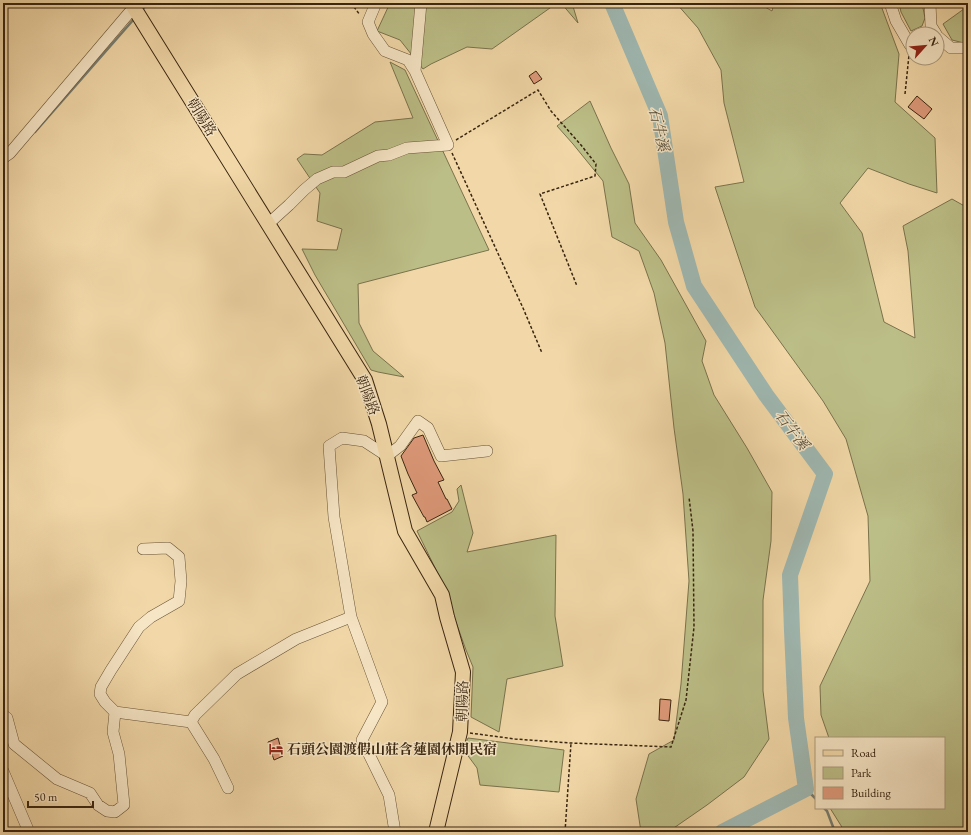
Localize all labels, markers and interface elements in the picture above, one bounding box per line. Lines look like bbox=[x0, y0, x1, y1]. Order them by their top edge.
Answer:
north arrow bbox=[905, 26, 945, 66]
text: N bbox=[926, 34, 942, 49]
street label: 朝陽路 bbox=[183, 94, 221, 140]
water label: 石牛溪 bbox=[645, 105, 674, 155]
street label: 朝陽路 bbox=[352, 372, 384, 418]
water label: 石牛溪 bbox=[771, 406, 815, 455]
street label: 朝陽路 bbox=[452, 680, 472, 722]
legend bbox=[815, 737, 945, 809]
place label: 石頭公園渡假山莊含蓮園休閒民宿 bbox=[287, 740, 497, 758]
hotel icon: 石頭公園渡假山莊含蓮園休閒民宿 bbox=[268, 741, 284, 757]
text: Road bbox=[851, 745, 877, 761]
text: Park bbox=[851, 765, 872, 781]
scale bar bbox=[28, 783, 93, 809]
text: Building bbox=[851, 785, 892, 801]
text: 50 m bbox=[34, 789, 58, 805]

